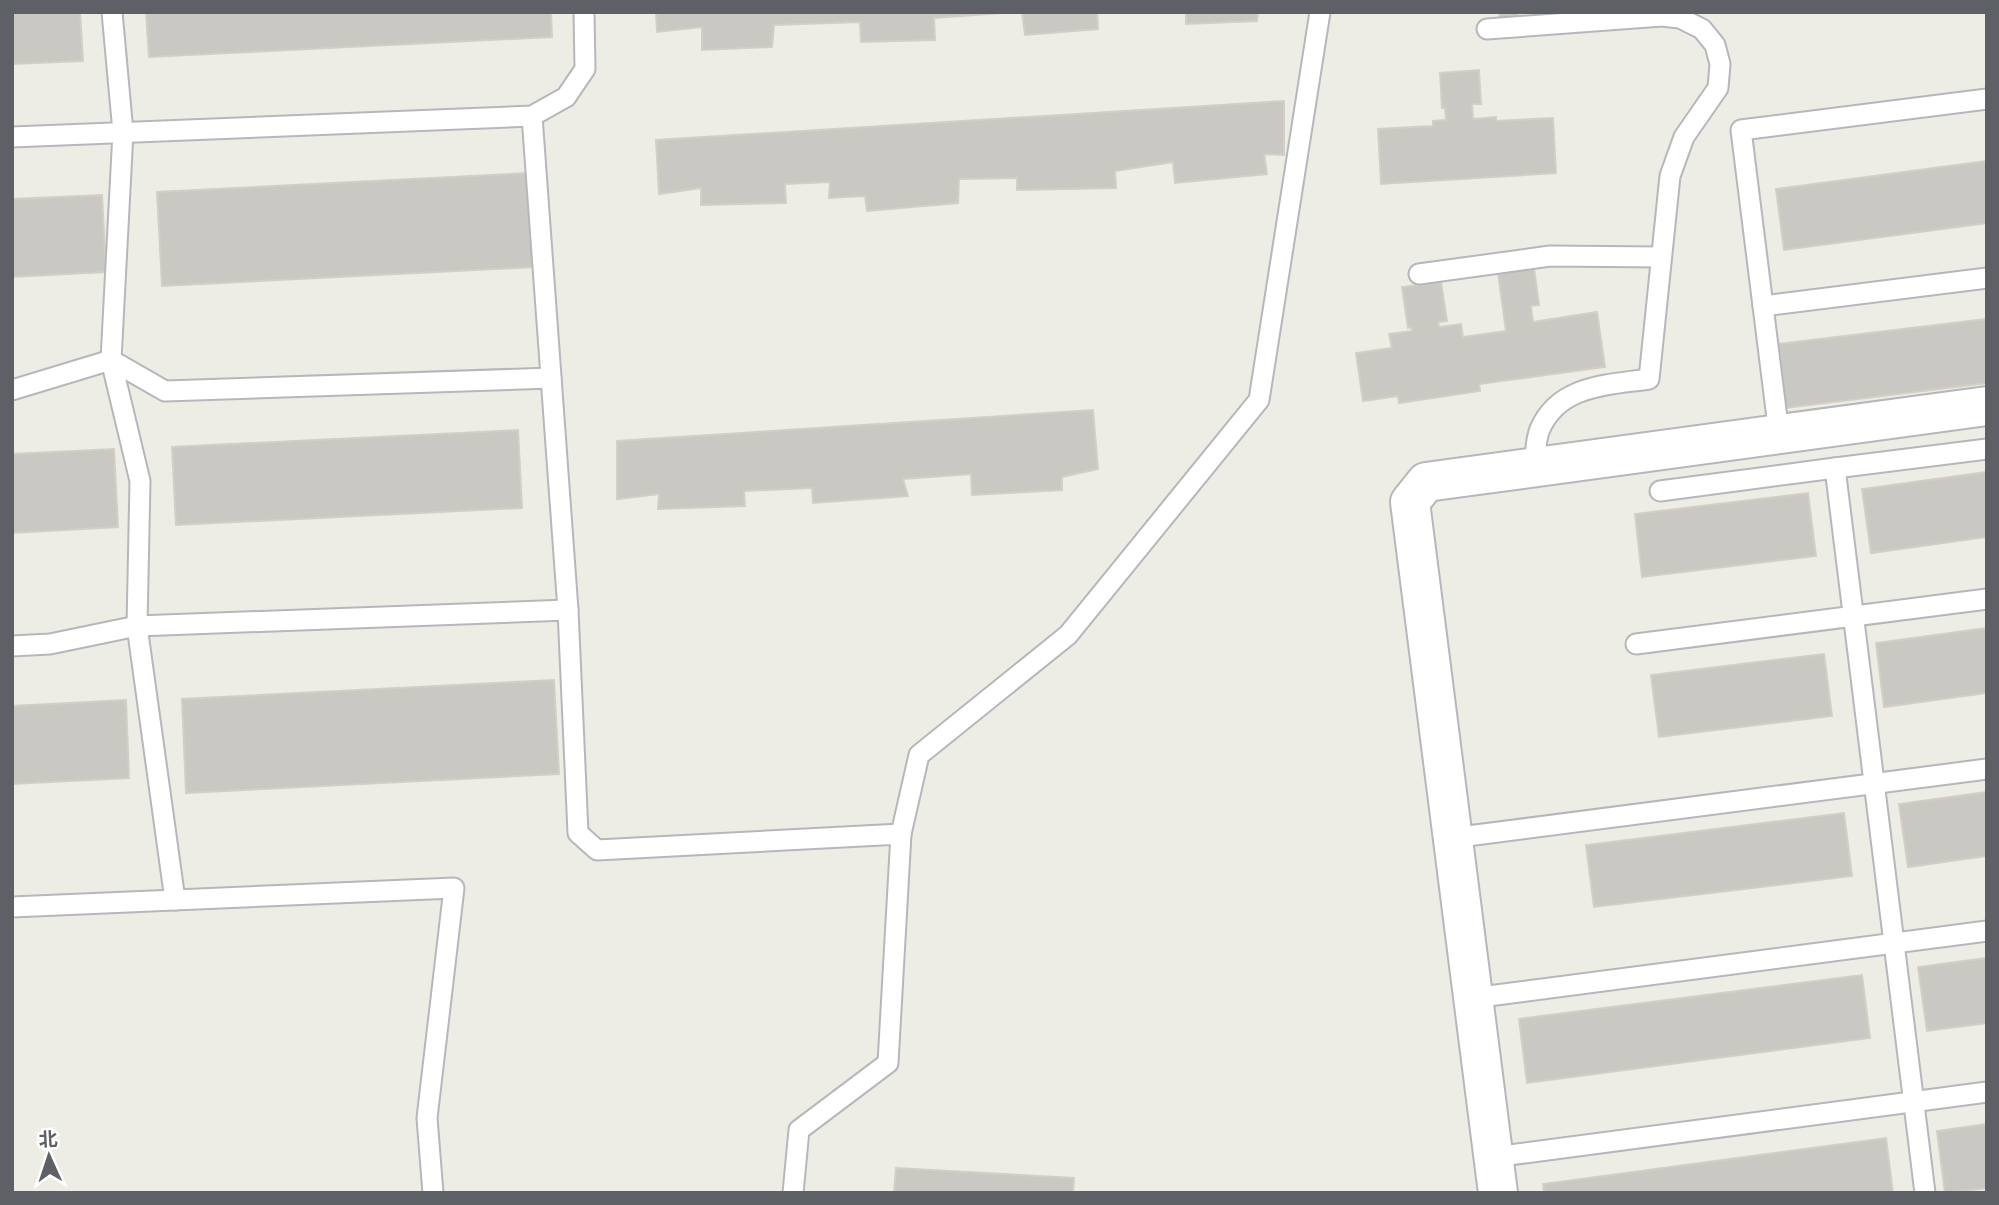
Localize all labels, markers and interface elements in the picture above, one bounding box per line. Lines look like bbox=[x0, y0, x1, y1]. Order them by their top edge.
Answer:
north arrow bbox=[14, 1121, 84, 1191]
text: 北 bbox=[38, 1127, 58, 1151]

